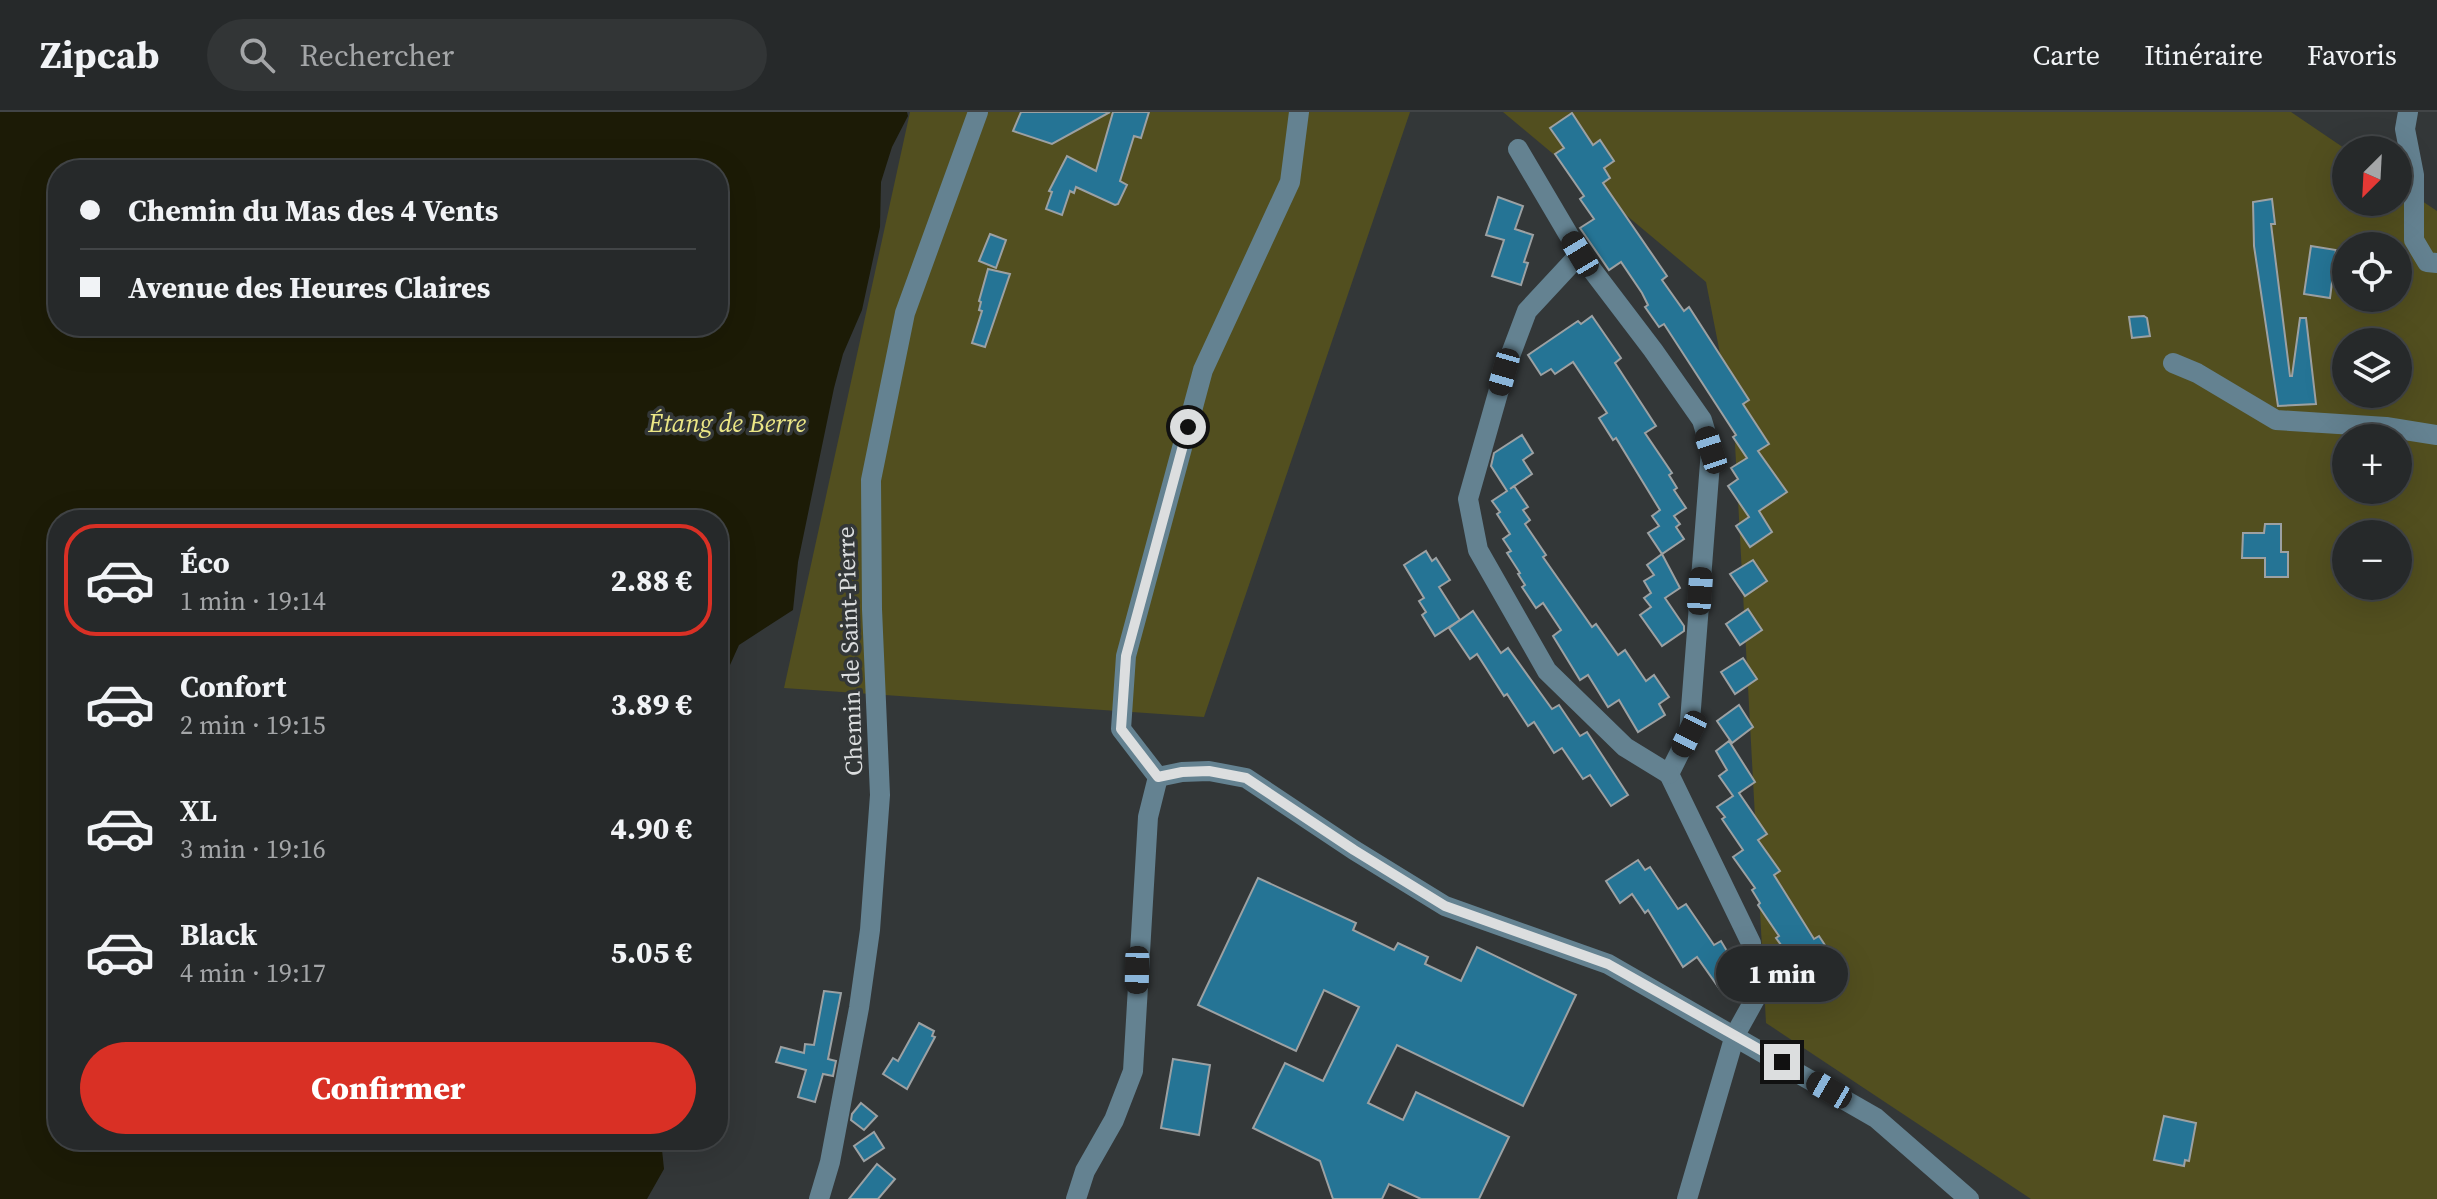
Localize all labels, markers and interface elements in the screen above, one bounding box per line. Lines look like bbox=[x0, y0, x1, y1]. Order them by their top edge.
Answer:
search box bbox=[207, 19, 767, 91]
text: Zipcab bbox=[40, 29, 159, 81]
icon: search bbox=[235, 33, 279, 77]
text: Rechercher bbox=[299, 35, 454, 76]
text: Carte bbox=[2033, 36, 2100, 74]
text: Itinéraire bbox=[2144, 36, 2263, 74]
text: Favoris bbox=[2307, 36, 2397, 74]
north arrow bbox=[2332, 136, 2412, 216]
map controls bbox=[2332, 136, 2412, 600]
text: Chemin du Mas des 4 Vents bbox=[128, 190, 498, 231]
car bbox=[1557, 227, 1603, 281]
button: locate bbox=[2332, 232, 2412, 312]
text: Avenue des Heures Claires bbox=[128, 267, 490, 308]
button: layers bbox=[2332, 328, 2412, 408]
car bbox=[1486, 346, 1522, 398]
water label: Étang de Berre bbox=[647, 405, 806, 441]
route start bbox=[1170, 409, 1206, 445]
car bbox=[1692, 423, 1730, 477]
button: + bbox=[2332, 424, 2412, 504]
button: − bbox=[2332, 520, 2412, 600]
street label: Chemin de Saint-Pierre bbox=[829, 526, 870, 776]
text: Éco bbox=[180, 542, 230, 583]
icon: car bbox=[84, 544, 156, 616]
text: 2.88 € bbox=[611, 560, 692, 601]
car bbox=[1686, 566, 1714, 616]
text: 1 min · 19:14 bbox=[180, 583, 326, 619]
text: Confort bbox=[180, 666, 286, 707]
icon: car bbox=[84, 668, 156, 740]
text: 3.89 € bbox=[611, 684, 692, 725]
text: 2 min · 19:15 bbox=[180, 707, 326, 743]
car bbox=[1668, 707, 1710, 761]
text: XL bbox=[180, 790, 217, 831]
icon: car bbox=[84, 792, 156, 864]
text: 4.90 € bbox=[611, 808, 692, 849]
text: 3 min · 19:16 bbox=[180, 831, 326, 867]
text: Black bbox=[180, 914, 257, 955]
icon: car bbox=[84, 916, 156, 988]
text: 5.05 € bbox=[611, 932, 692, 973]
car bbox=[1125, 946, 1149, 994]
callout: 1 min bbox=[1716, 946, 1848, 1002]
text: 4 min · 19:17 bbox=[180, 955, 326, 991]
text: 1 min bbox=[1748, 956, 1816, 992]
button: Confirmer bbox=[80, 1042, 696, 1134]
route end bbox=[1764, 1044, 1800, 1080]
car bbox=[1802, 1068, 1856, 1112]

